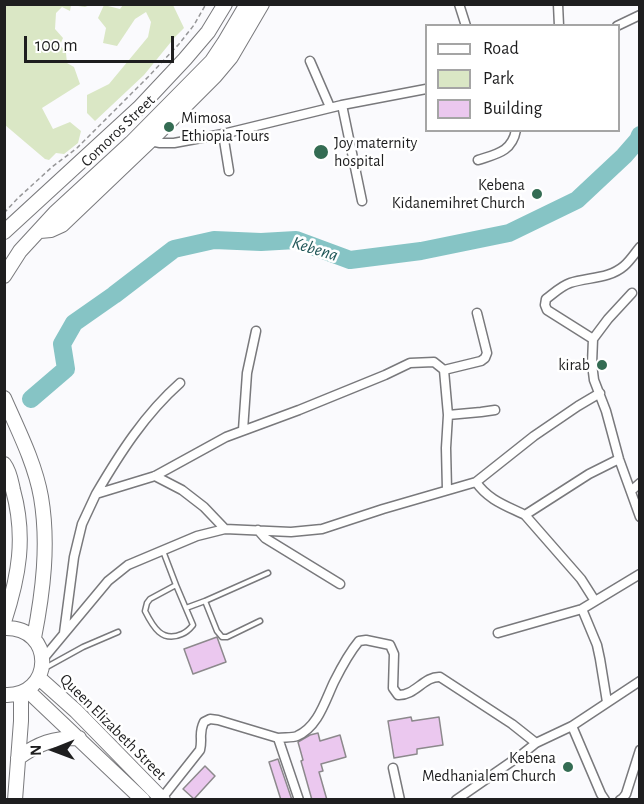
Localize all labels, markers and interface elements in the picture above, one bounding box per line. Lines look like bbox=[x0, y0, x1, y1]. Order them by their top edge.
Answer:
scale bar bbox=[27, 24, 177, 62]
legend bbox=[425, 24, 620, 132]
text: 100 m bbox=[35, 37, 78, 55]
text: Road bbox=[483, 40, 519, 58]
text: Park bbox=[483, 70, 514, 88]
street label: Comoros Street bbox=[77, 91, 159, 171]
text: Building bbox=[483, 100, 542, 118]
place label: Mimosa Ethiopia Tours bbox=[181, 108, 269, 146]
marker: Mimosa Ethiopia Tours bbox=[162, 120, 176, 134]
place label: Joy maternity hospital bbox=[334, 133, 417, 171]
marker: Joy maternity hospital bbox=[312, 143, 330, 161]
place label: Kebena Kidanemihret Church bbox=[392, 175, 525, 213]
marker: Kebena Kidanemihret Church bbox=[530, 187, 544, 201]
water label: Kebena bbox=[289, 232, 341, 266]
place label: kirab bbox=[558, 355, 590, 375]
marker: kirab bbox=[595, 358, 609, 372]
street label: Queen Elizabeth Street bbox=[56, 670, 170, 784]
north arrow bbox=[24, 720, 84, 780]
text: N bbox=[28, 745, 44, 756]
place label: Kebena Medhanialem Church bbox=[422, 748, 556, 786]
marker: Kebena Medhanialem Church bbox=[561, 760, 575, 774]

